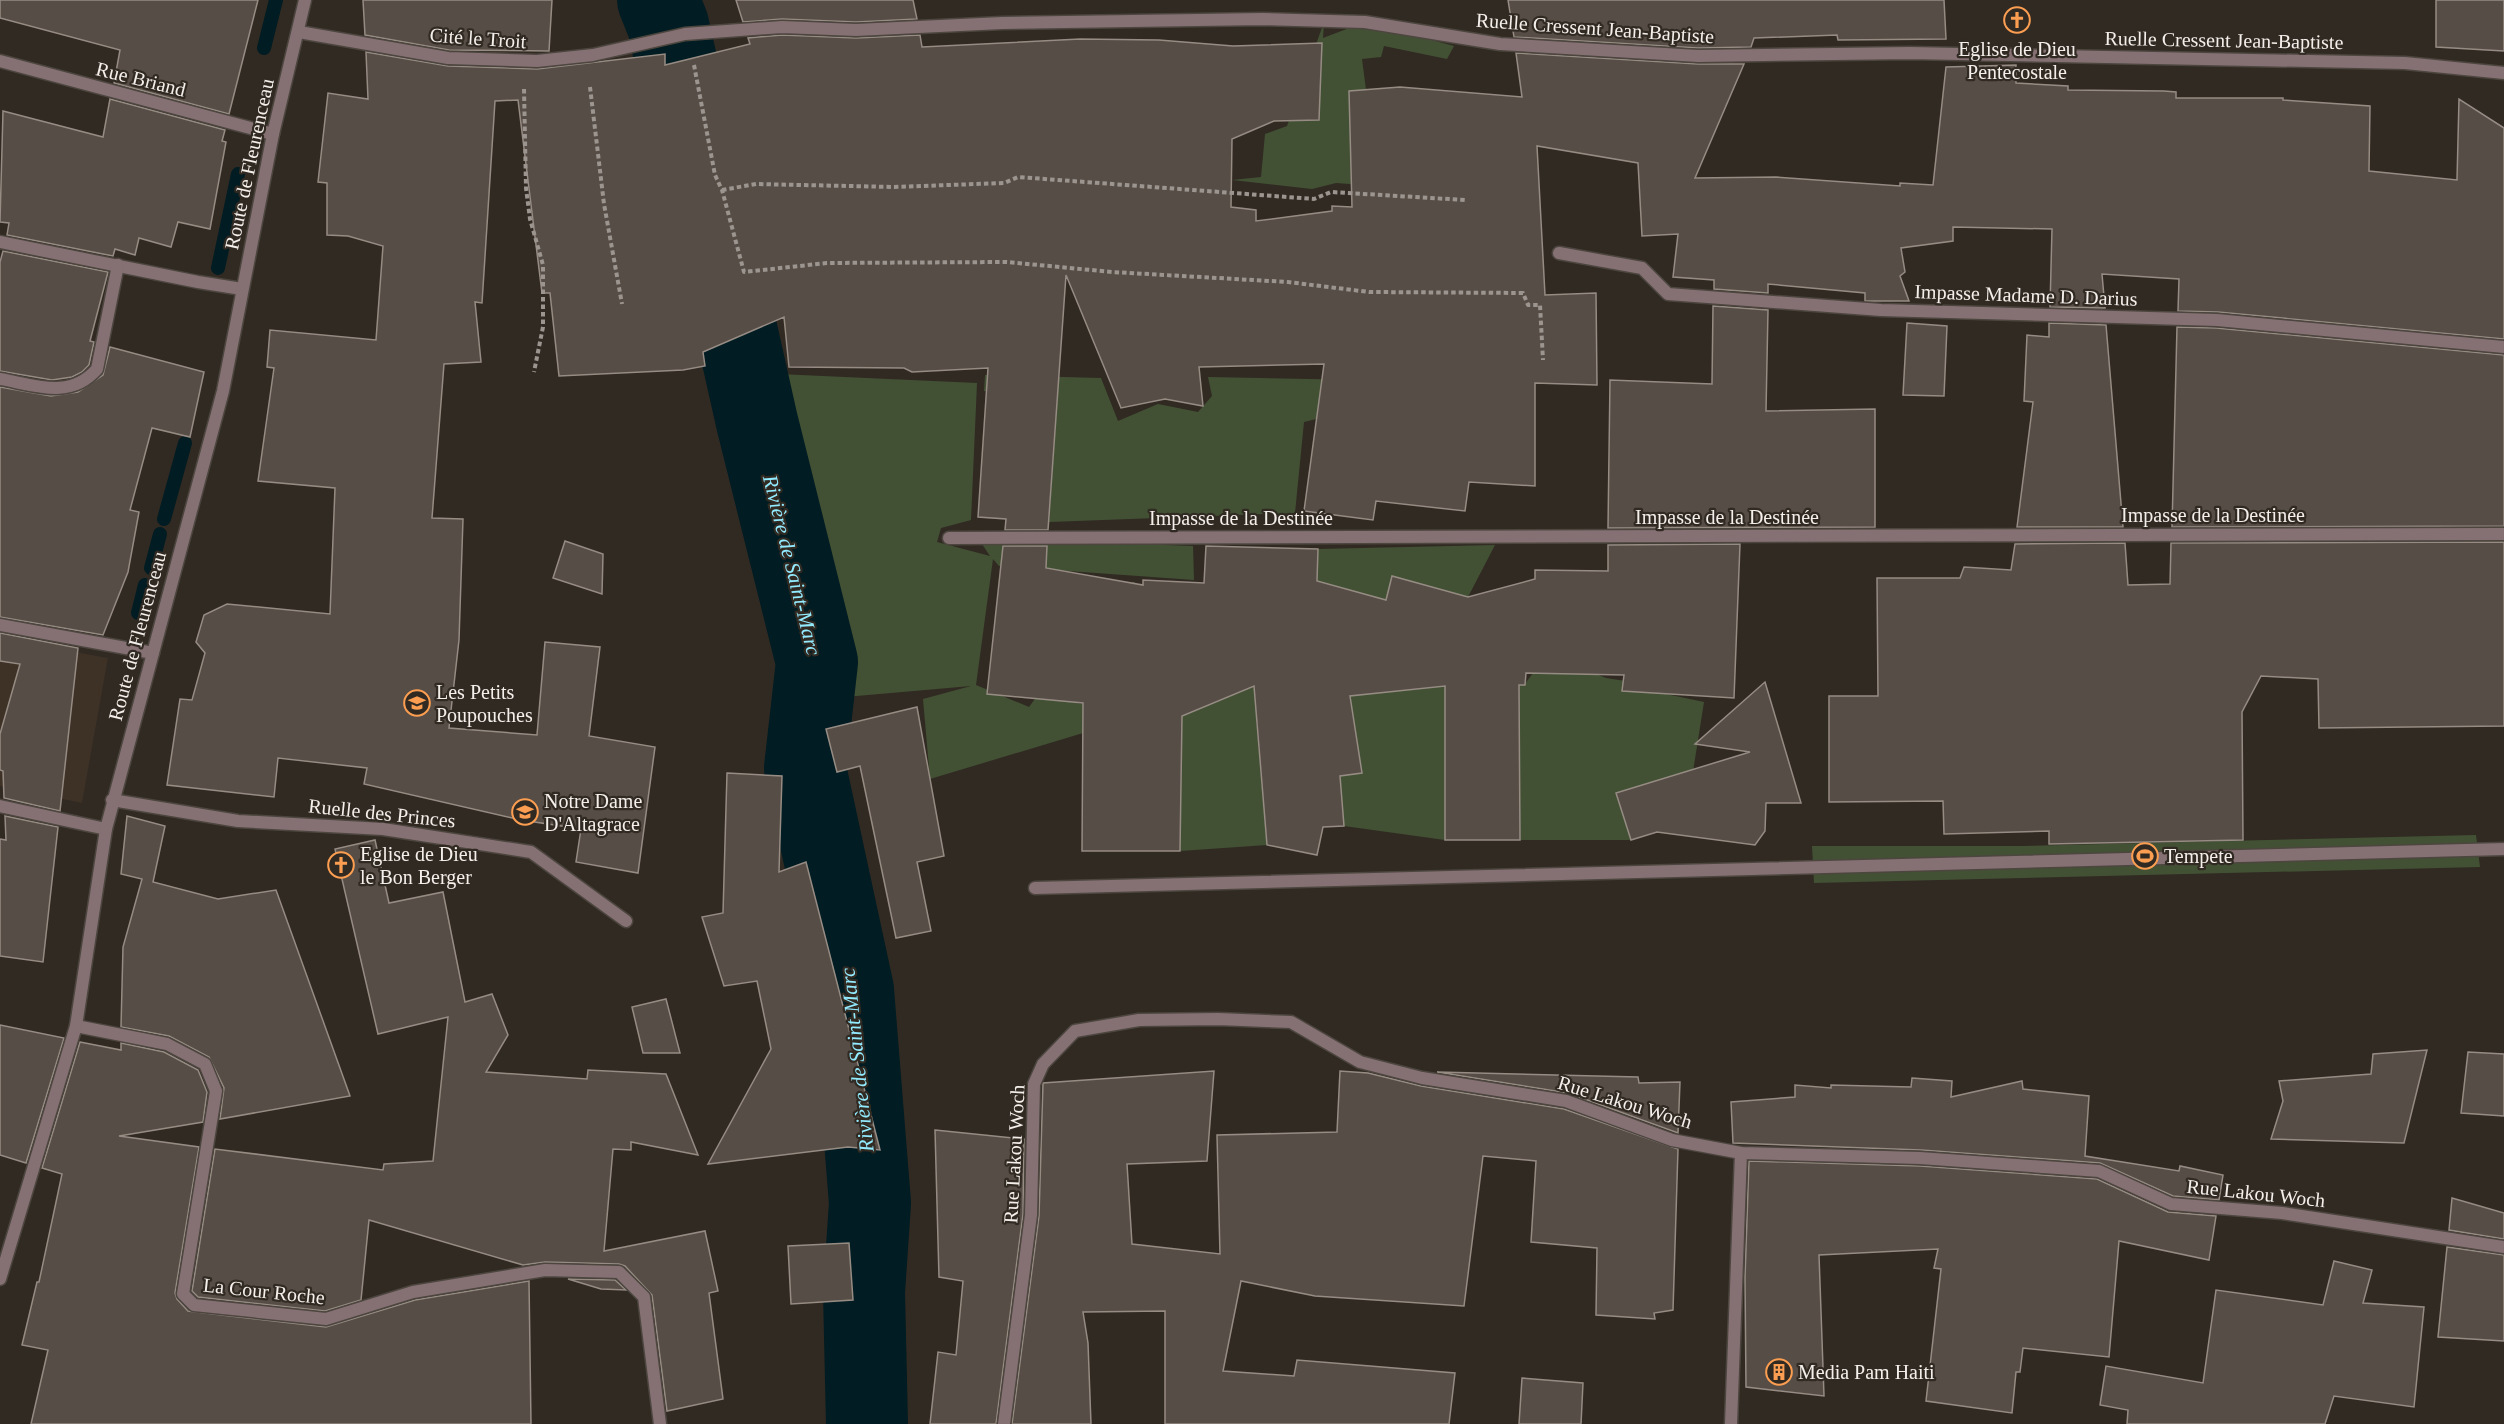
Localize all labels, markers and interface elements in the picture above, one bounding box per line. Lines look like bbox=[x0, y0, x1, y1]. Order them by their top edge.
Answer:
church icon: Eglise de Dieu Pentecostale bbox=[2002, 5, 2032, 35]
street label: Ruelle Cressent Jean-Baptiste bbox=[1475, 9, 1715, 48]
street label: Cité le Troit bbox=[429, 24, 527, 52]
street label: Ruelle Cressent Jean-Baptiste bbox=[2104, 27, 2344, 54]
place label: Eglise de Dieu Pentecostale bbox=[1958, 38, 2076, 83]
street label: Rue Briand bbox=[94, 57, 188, 101]
street label: Route de Fleurenceau bbox=[220, 76, 278, 252]
street label: Impasse Madame D. Darius bbox=[1914, 280, 2138, 311]
water label: Rivière de Saint-Marc bbox=[758, 471, 826, 658]
street label: Impasse de la Destinée bbox=[2121, 504, 2305, 527]
street label: Impasse de la Destinée bbox=[1635, 506, 1819, 529]
street label: Impasse de la Destinée bbox=[1149, 507, 1333, 530]
street label: Route de Fleurenceau bbox=[104, 549, 170, 723]
place label: Les Petits Poupouches bbox=[436, 681, 533, 727]
school or university icon: Les Petits Poupouches bbox=[402, 688, 432, 718]
place label: Notre Dame D'Altagrace bbox=[544, 790, 642, 836]
street label: Ruelle des Princes bbox=[307, 794, 457, 832]
school or university icon: Notre Dame D'Altagrace bbox=[510, 797, 540, 827]
sports icon: Tempete bbox=[2130, 841, 2160, 871]
place label: Eglise de Dieu le Bon Berger bbox=[360, 843, 478, 889]
place label: Tempete bbox=[2164, 845, 2233, 868]
church icon: Eglise de Dieu le Bon Berger bbox=[326, 850, 356, 880]
water label: Rivière de Saint-Marc bbox=[835, 966, 879, 1154]
street label: Rue Lakou Woch bbox=[1555, 1071, 1695, 1133]
street label: Rue Lakou Woch bbox=[999, 1084, 1029, 1224]
street label: Rue Lakou Woch bbox=[2186, 1175, 2326, 1211]
street label: La Cour Roche bbox=[202, 1274, 326, 1308]
building icon: Media Pam Haiti bbox=[1764, 1357, 1794, 1387]
place label: Media Pam Haiti bbox=[1798, 1361, 1935, 1383]

